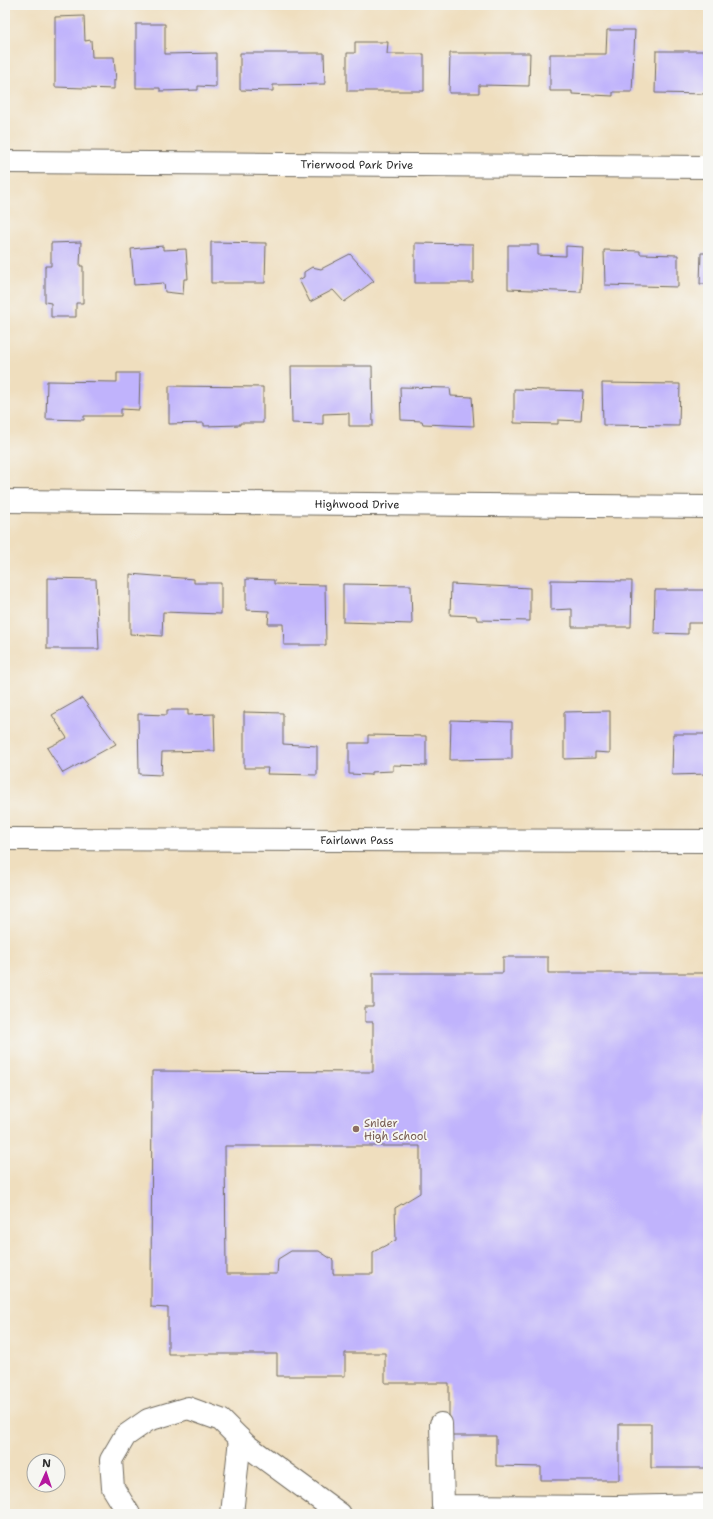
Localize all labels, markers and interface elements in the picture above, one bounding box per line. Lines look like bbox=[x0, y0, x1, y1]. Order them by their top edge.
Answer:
street label: Trierwood Park Drive bbox=[301, 157, 413, 173]
street label: Highwood Drive bbox=[315, 497, 399, 512]
street label: Fairlawn Pass bbox=[320, 833, 394, 848]
place label: Snider High School bbox=[364, 1116, 428, 1144]
marker: Snider High School bbox=[351, 1124, 361, 1134]
north arrow bbox=[26, 1453, 66, 1493]
text: N bbox=[42, 1456, 52, 1471]

